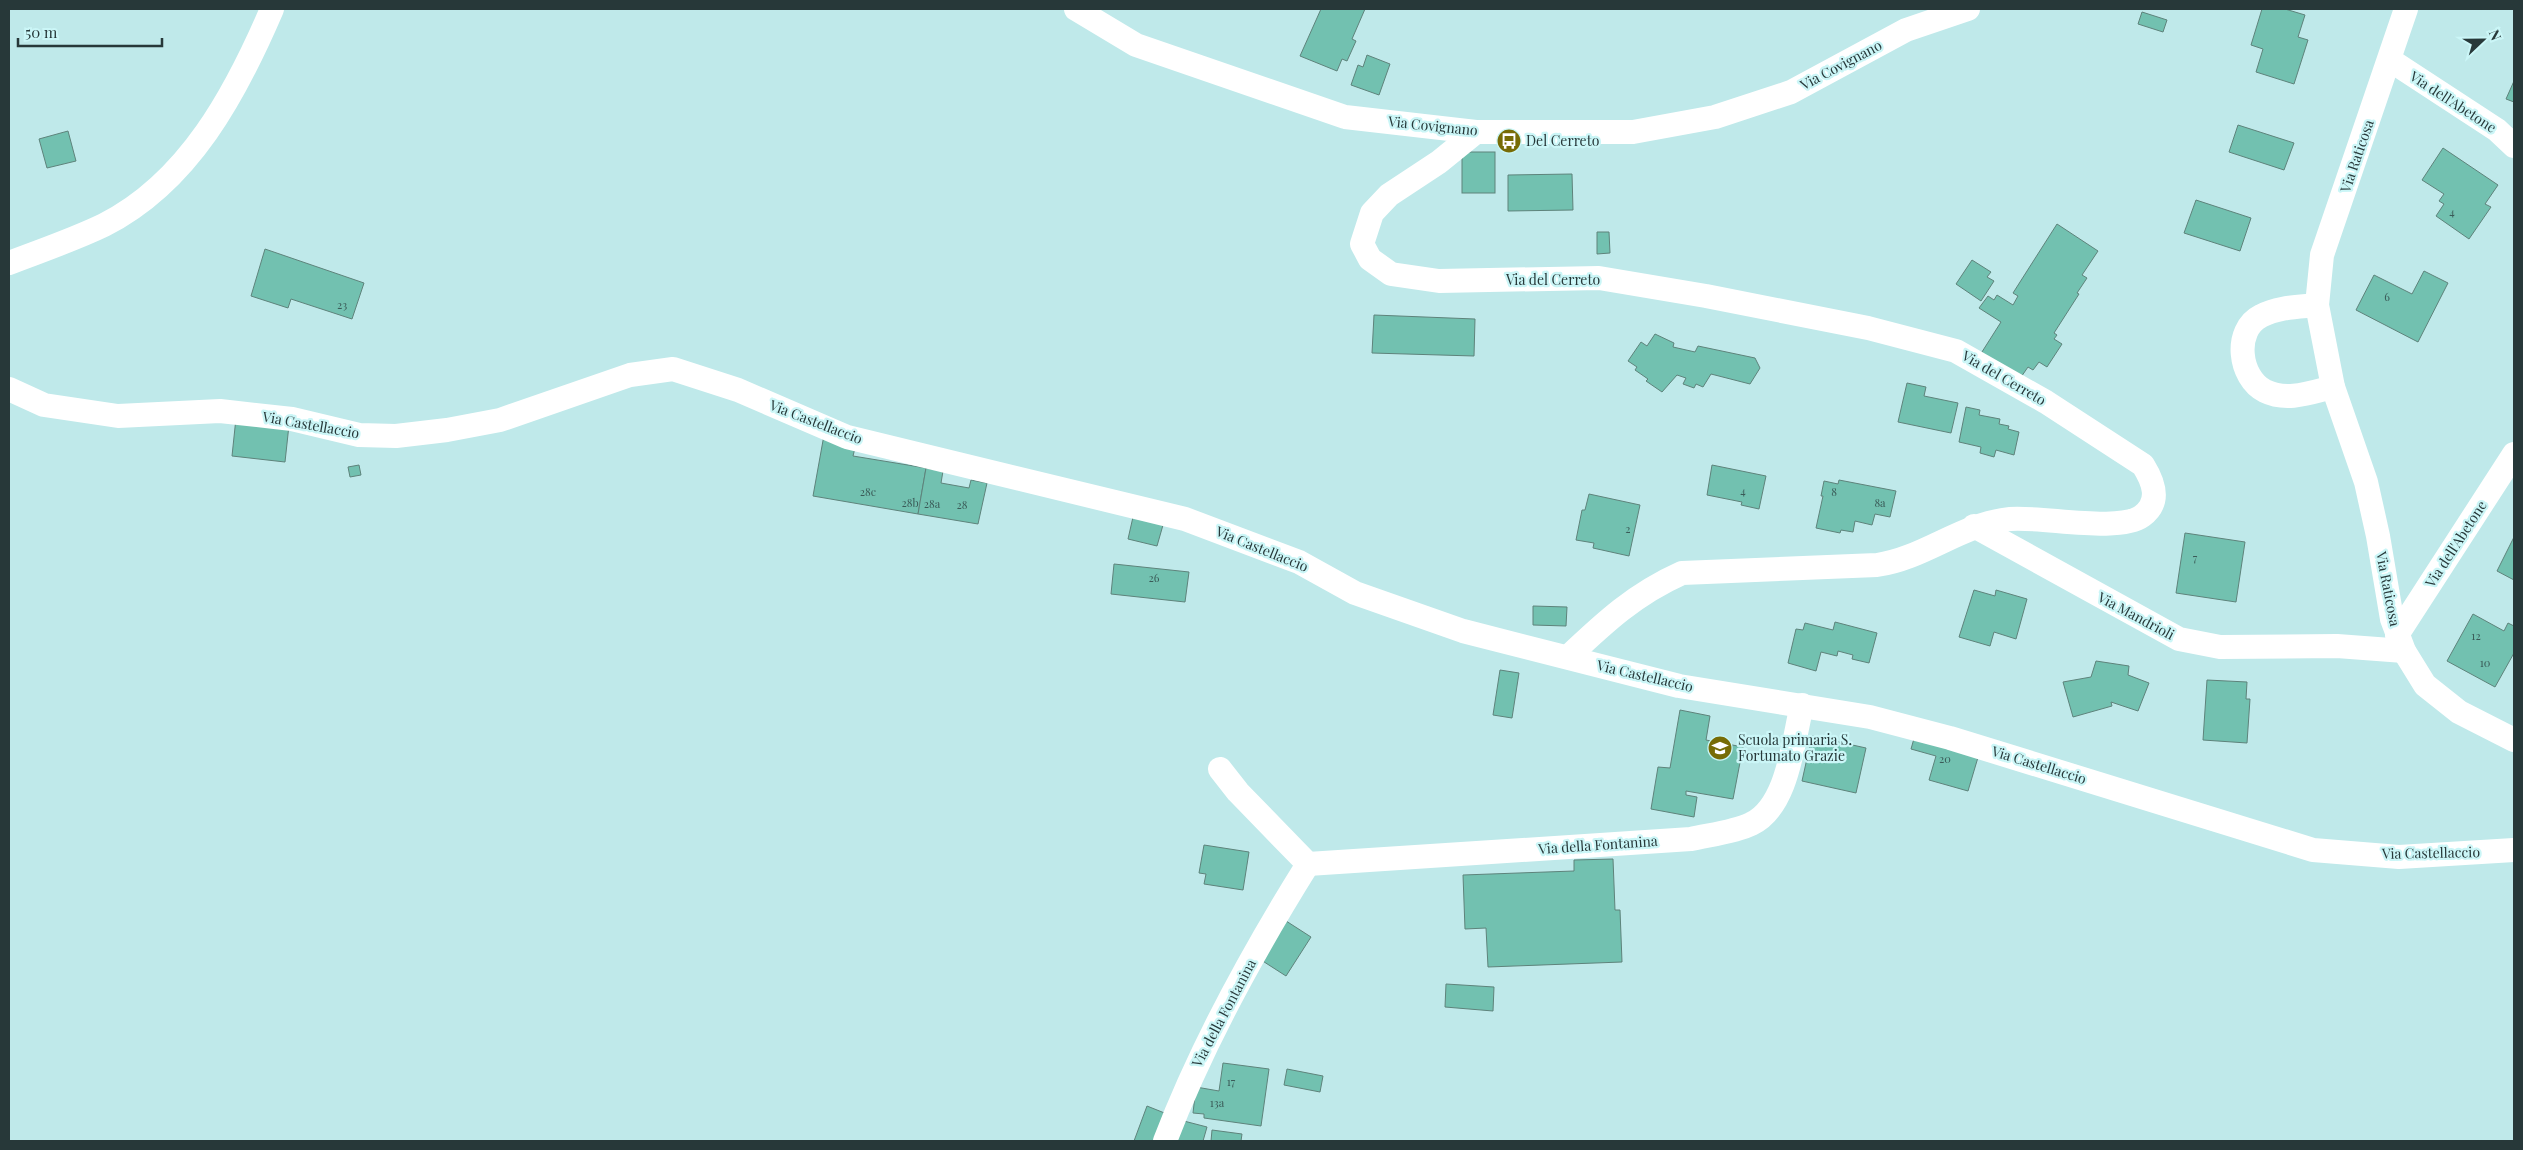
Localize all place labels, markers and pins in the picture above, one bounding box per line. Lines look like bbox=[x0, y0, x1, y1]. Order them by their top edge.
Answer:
bus stop icon: Del Cerreto bbox=[1496, 128, 1522, 154]
place label: Del Cerreto bbox=[1526, 131, 1600, 150]
place label: Scuola primaria S. Fortunato Grazie bbox=[1738, 730, 1852, 765]
school or university icon: Scuola primaria S. Fortunato Grazie bbox=[1707, 735, 1733, 761]

